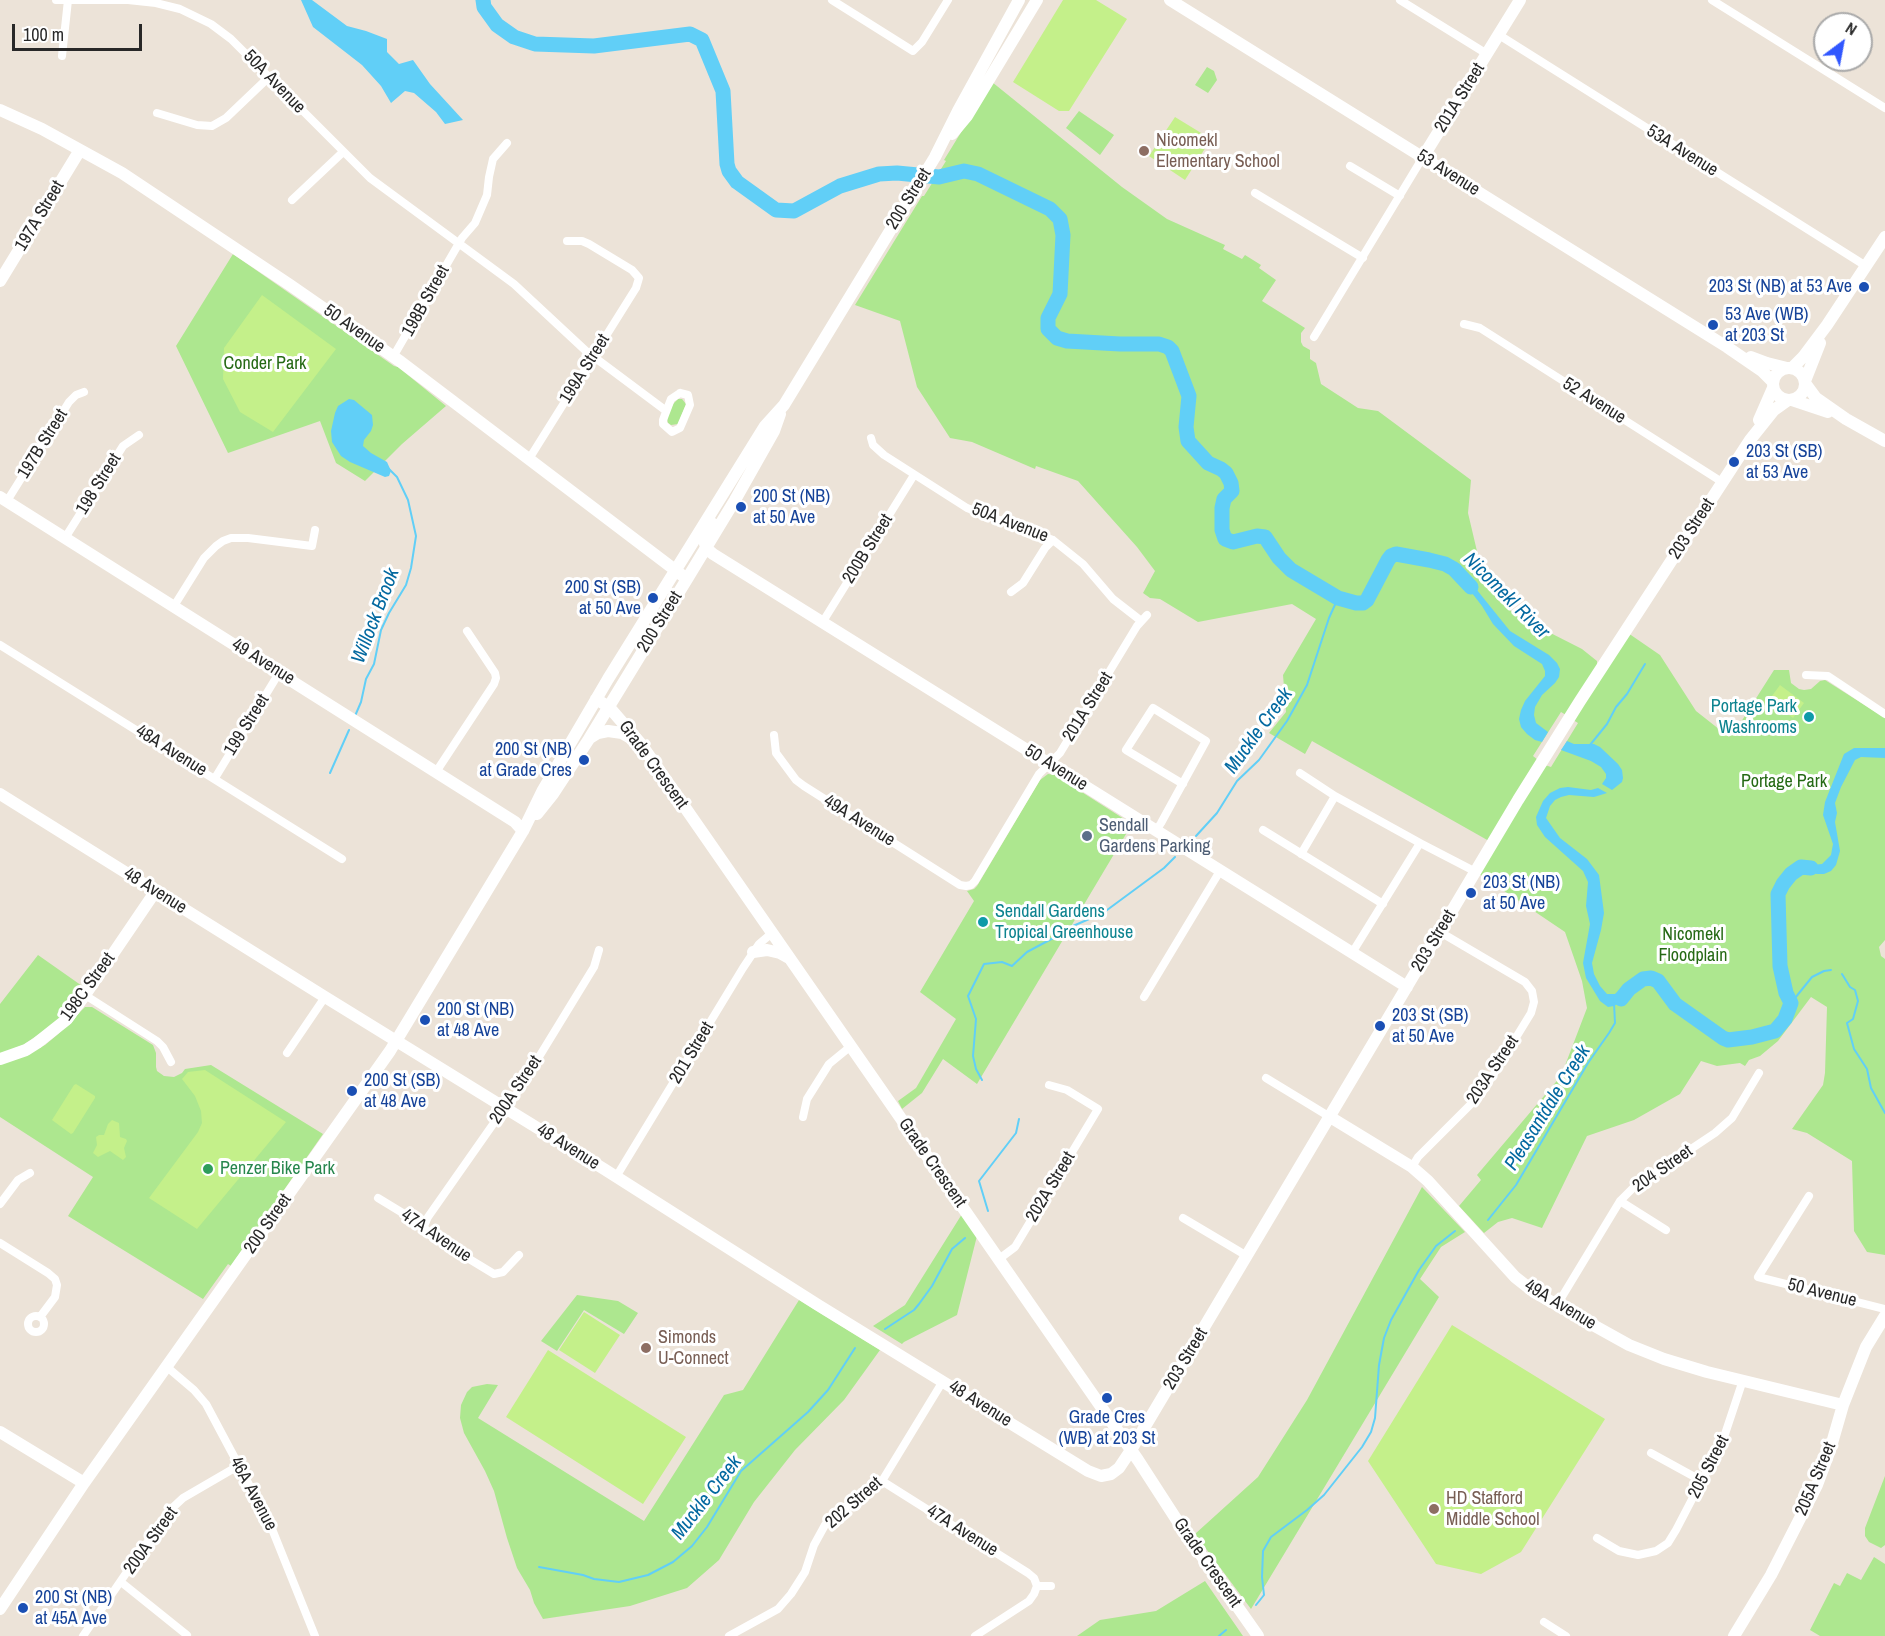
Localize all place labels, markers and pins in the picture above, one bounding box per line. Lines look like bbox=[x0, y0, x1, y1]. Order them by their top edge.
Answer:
place label: Nicomekl Elementary School bbox=[1156, 130, 1280, 172]
marker: Nicomekl Elementary School bbox=[1137, 144, 1151, 158]
place label: 203 St (NB) at 53 Ave bbox=[1709, 276, 1852, 298]
marker: 203 St (NB) at 53 Ave bbox=[1857, 280, 1871, 294]
place label: 53 Ave (WB) at 203 St bbox=[1725, 304, 1808, 346]
marker: 53 Ave (WB) at 203 St bbox=[1706, 318, 1720, 332]
place label: 203 St (SB) at 53 Ave bbox=[1746, 441, 1822, 484]
marker: 203 St (SB) at 53 Ave bbox=[1727, 455, 1741, 469]
place label: 200 St (NB) at 50 Ave bbox=[753, 486, 830, 528]
marker: 200 St (NB) at 50 Ave bbox=[734, 500, 748, 514]
place label: 200 St (SB) at 50 Ave bbox=[565, 577, 641, 620]
marker: 200 St (SB) at 50 Ave bbox=[646, 591, 660, 605]
place label: Portage Park Washrooms bbox=[1711, 696, 1797, 738]
marker: Portage Park Washrooms bbox=[1802, 710, 1816, 724]
place label: 200 St (NB) at Grade Cres bbox=[479, 739, 572, 782]
marker: 200 St (NB) at Grade Cres bbox=[577, 753, 591, 767]
place label: Sendall Gardens Parking bbox=[1099, 815, 1211, 858]
marker: Sendall Gardens Parking bbox=[1080, 829, 1094, 843]
place label: 203 St (NB) at 50 Ave bbox=[1483, 872, 1560, 914]
marker: 203 St (NB) at 50 Ave bbox=[1464, 886, 1478, 900]
place label: Sendall Gardens Tropical Greenhouse bbox=[995, 901, 1133, 944]
marker: Sendall Gardens Tropical Greenhouse bbox=[976, 915, 990, 929]
place label: 200 St (NB) at 48 Ave bbox=[437, 999, 514, 1042]
place label: 203 St (SB) at 50 Ave bbox=[1392, 1005, 1468, 1048]
marker: 200 St (NB) at 48 Ave bbox=[418, 1013, 432, 1027]
marker: 203 St (SB) at 50 Ave bbox=[1373, 1019, 1387, 1033]
place label: 200 St (SB) at 48 Ave bbox=[364, 1070, 440, 1112]
marker: 200 St (SB) at 48 Ave bbox=[345, 1084, 359, 1098]
place label: Penzer Bike Park bbox=[220, 1158, 335, 1180]
marker: Penzer Bike Park bbox=[201, 1162, 215, 1176]
place label: Simonds U-Connect bbox=[658, 1327, 729, 1370]
marker: Simonds U-Connect bbox=[639, 1341, 653, 1355]
marker: Grade Cres (WB) at 203 St bbox=[1100, 1391, 1114, 1405]
place label: Grade Cres (WB) at 203 St bbox=[1059, 1407, 1155, 1450]
place label: HD Stafford Middle School bbox=[1446, 1488, 1540, 1530]
marker: HD Stafford Middle School bbox=[1427, 1502, 1441, 1516]
place label: 200 St (NB) at 45A Ave bbox=[35, 1587, 112, 1630]
marker: 200 St (NB) at 45A Ave bbox=[16, 1601, 30, 1615]

